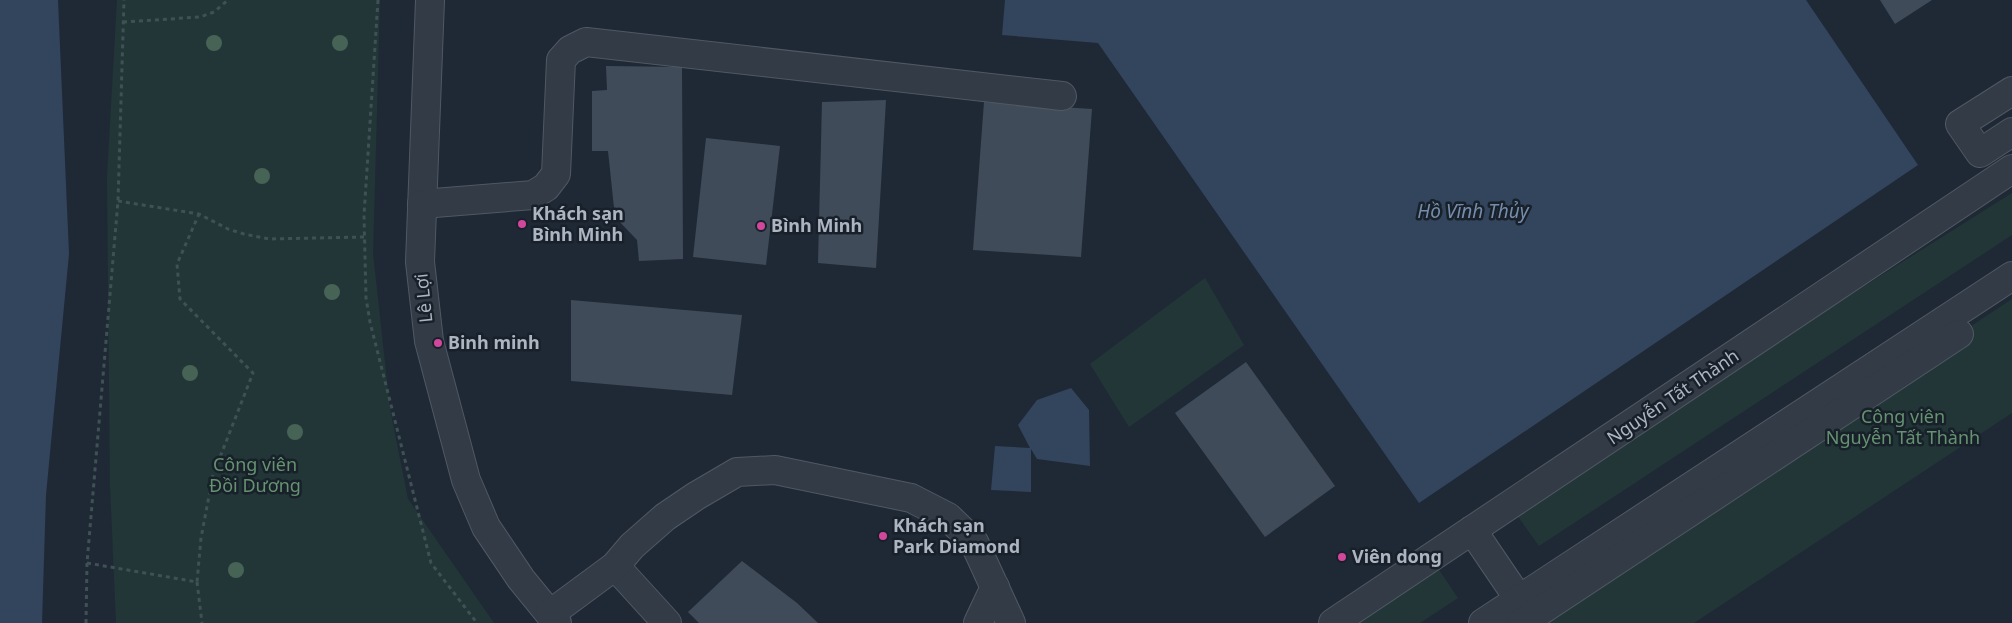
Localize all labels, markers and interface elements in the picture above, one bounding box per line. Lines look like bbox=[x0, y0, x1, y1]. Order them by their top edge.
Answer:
water label: Hồ Vĩnh Thủy bbox=[1417, 198, 1530, 224]
place label: Khách sạn Bình Minh bbox=[532, 201, 624, 246]
place label: Bình Minh bbox=[771, 213, 862, 237]
marker: Khách sạn Bình Minh bbox=[516, 218, 528, 230]
marker: Bình Minh bbox=[755, 220, 767, 232]
street label: Lê Lợi bbox=[408, 272, 438, 324]
place label: Binh minh bbox=[448, 330, 540, 354]
marker: Binh minh bbox=[432, 337, 444, 349]
street label: Nguyễn Tất Thành bbox=[1602, 343, 1743, 449]
park label: Công viên Nguyễn Tất Thành bbox=[1826, 404, 1980, 449]
park label: Công viên Đồi Dương bbox=[209, 452, 301, 497]
place label: Khách sạn Park Diamond bbox=[893, 513, 1020, 558]
marker: Khách sạn Park Diamond bbox=[877, 530, 889, 542]
place label: Viên dong bbox=[1352, 544, 1442, 568]
marker: Viên dong bbox=[1336, 551, 1348, 563]

